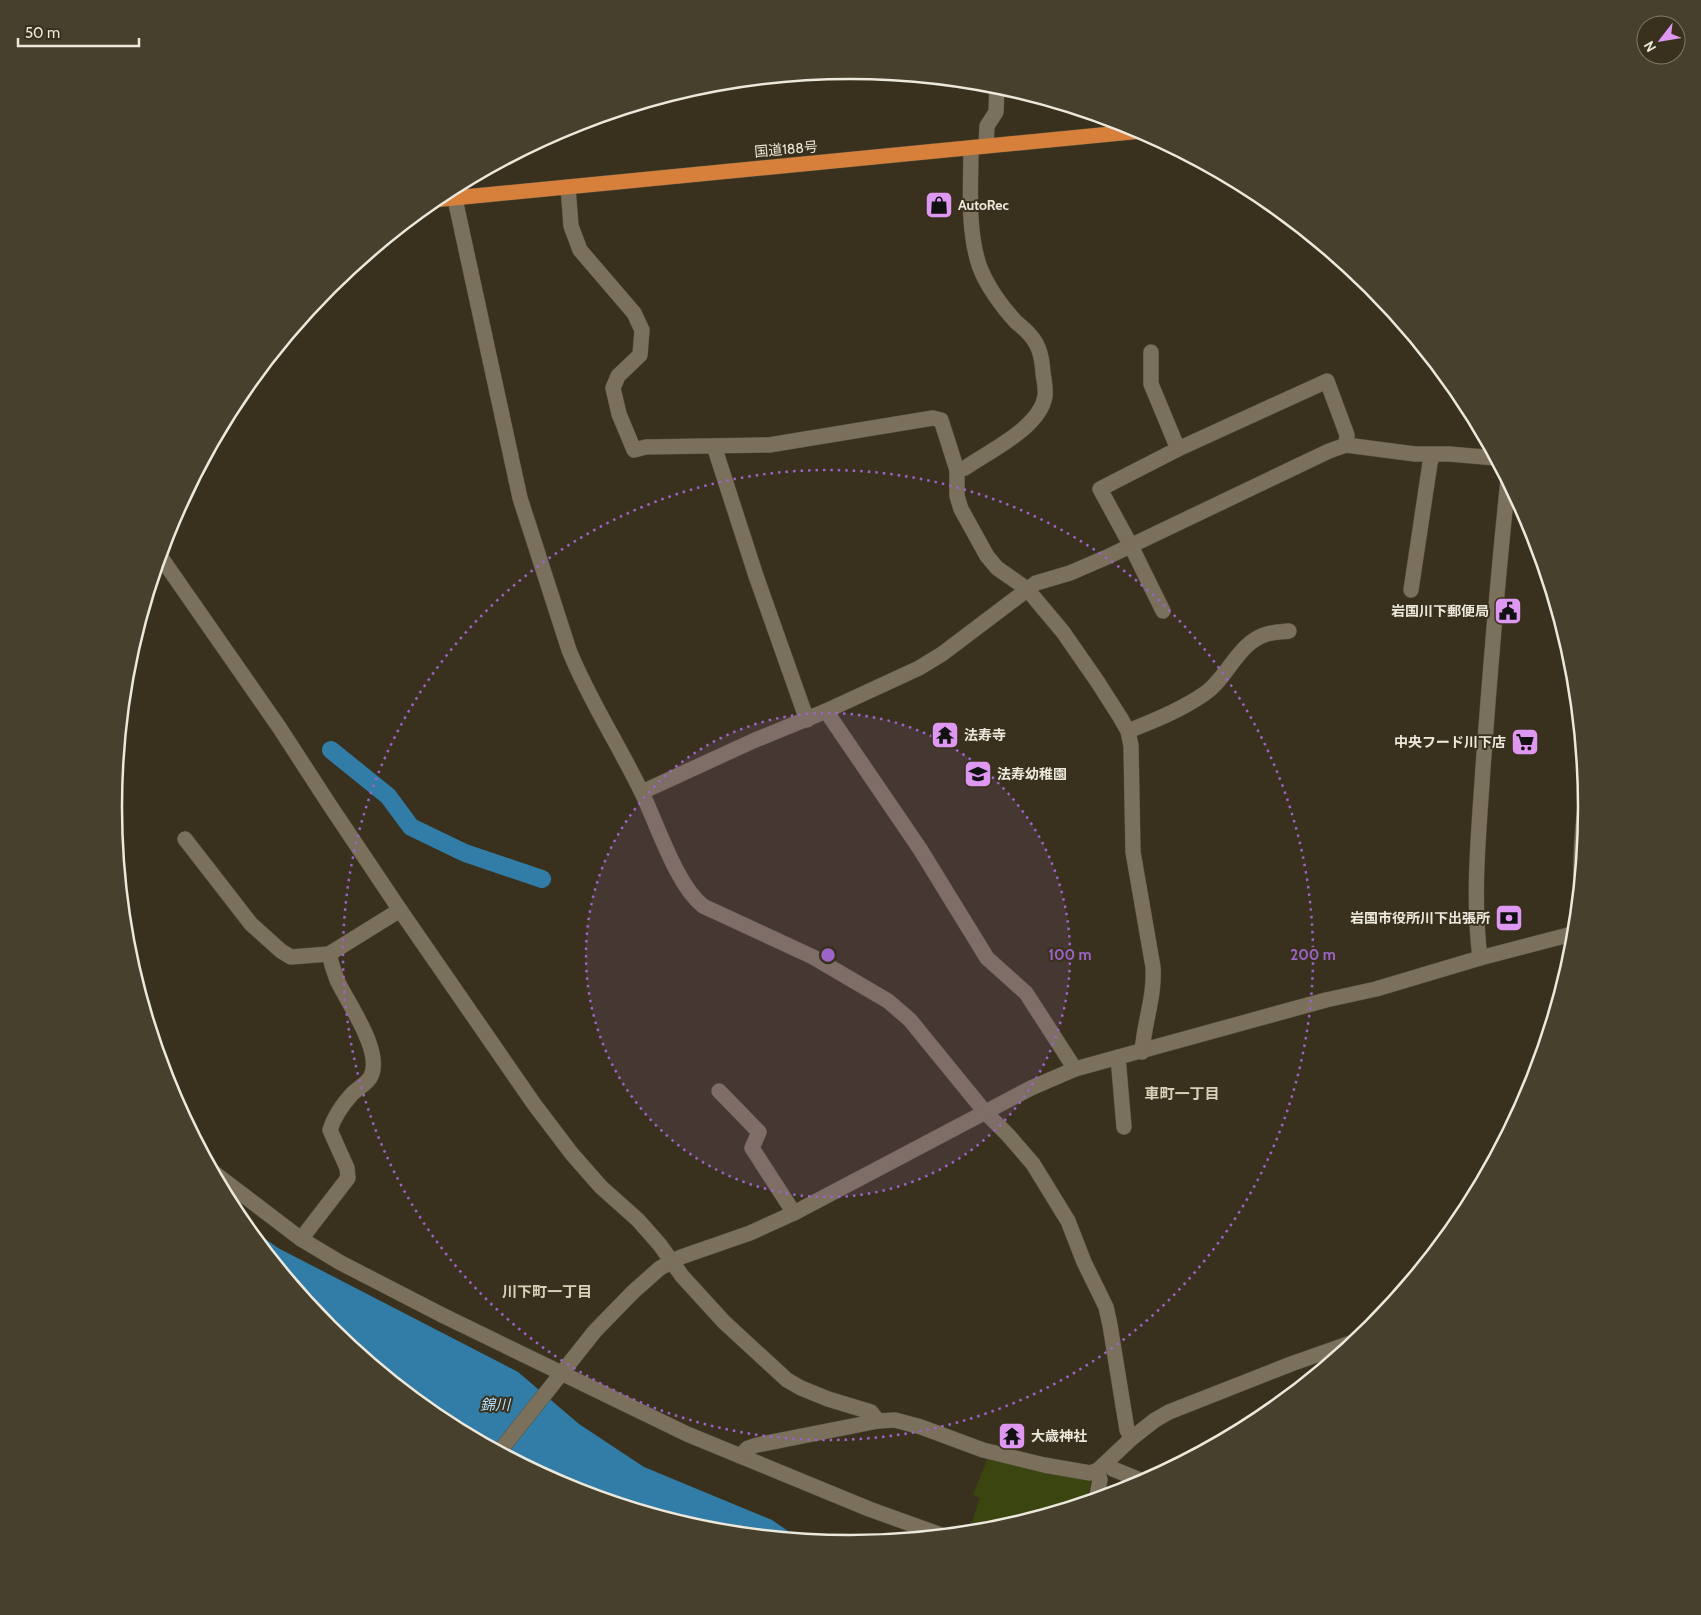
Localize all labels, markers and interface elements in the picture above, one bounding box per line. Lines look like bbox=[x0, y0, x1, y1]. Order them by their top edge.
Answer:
scale bar bbox=[18, 15, 139, 47]
north arrow bbox=[1636, 15, 1686, 65]
text: 50 m bbox=[25, 24, 60, 42]
text: N bbox=[1640, 38, 1660, 56]
street label: 国道188号 bbox=[754, 137, 818, 161]
shop icon: AutoRec bbox=[924, 190, 954, 220]
place label: AutoRec bbox=[958, 196, 1009, 214]
public building icon: 岩国川下郵便局 bbox=[1493, 596, 1523, 626]
place label: 岩国川下郵便局 bbox=[1391, 602, 1489, 620]
temple icon: 法寿寺 bbox=[930, 720, 960, 750]
place label: 法寿寺 bbox=[964, 726, 1006, 744]
supermarket icon: 中央フード川下店 bbox=[1510, 727, 1540, 757]
place label: 中央フード川下店 bbox=[1394, 733, 1506, 751]
school or university icon: 法寿幼稚園 bbox=[963, 759, 993, 789]
place label: 法寿幼稚園 bbox=[997, 765, 1067, 783]
bank icon: 岩国市役所川下出張所 bbox=[1494, 903, 1524, 933]
place label: 岩国市役所川下出張所 bbox=[1350, 909, 1490, 927]
centre of rings bbox=[819, 946, 837, 964]
text: 100 m bbox=[1048, 946, 1092, 964]
text: 200 m bbox=[1290, 946, 1336, 964]
district label: 車町一丁目 bbox=[1144, 1085, 1220, 1103]
district label: 川下町一丁目 bbox=[502, 1283, 592, 1301]
water label: 錦川 bbox=[480, 1396, 512, 1414]
temple icon: 大歳神社 bbox=[997, 1421, 1027, 1451]
place label: 大歳神社 bbox=[1031, 1427, 1087, 1445]

